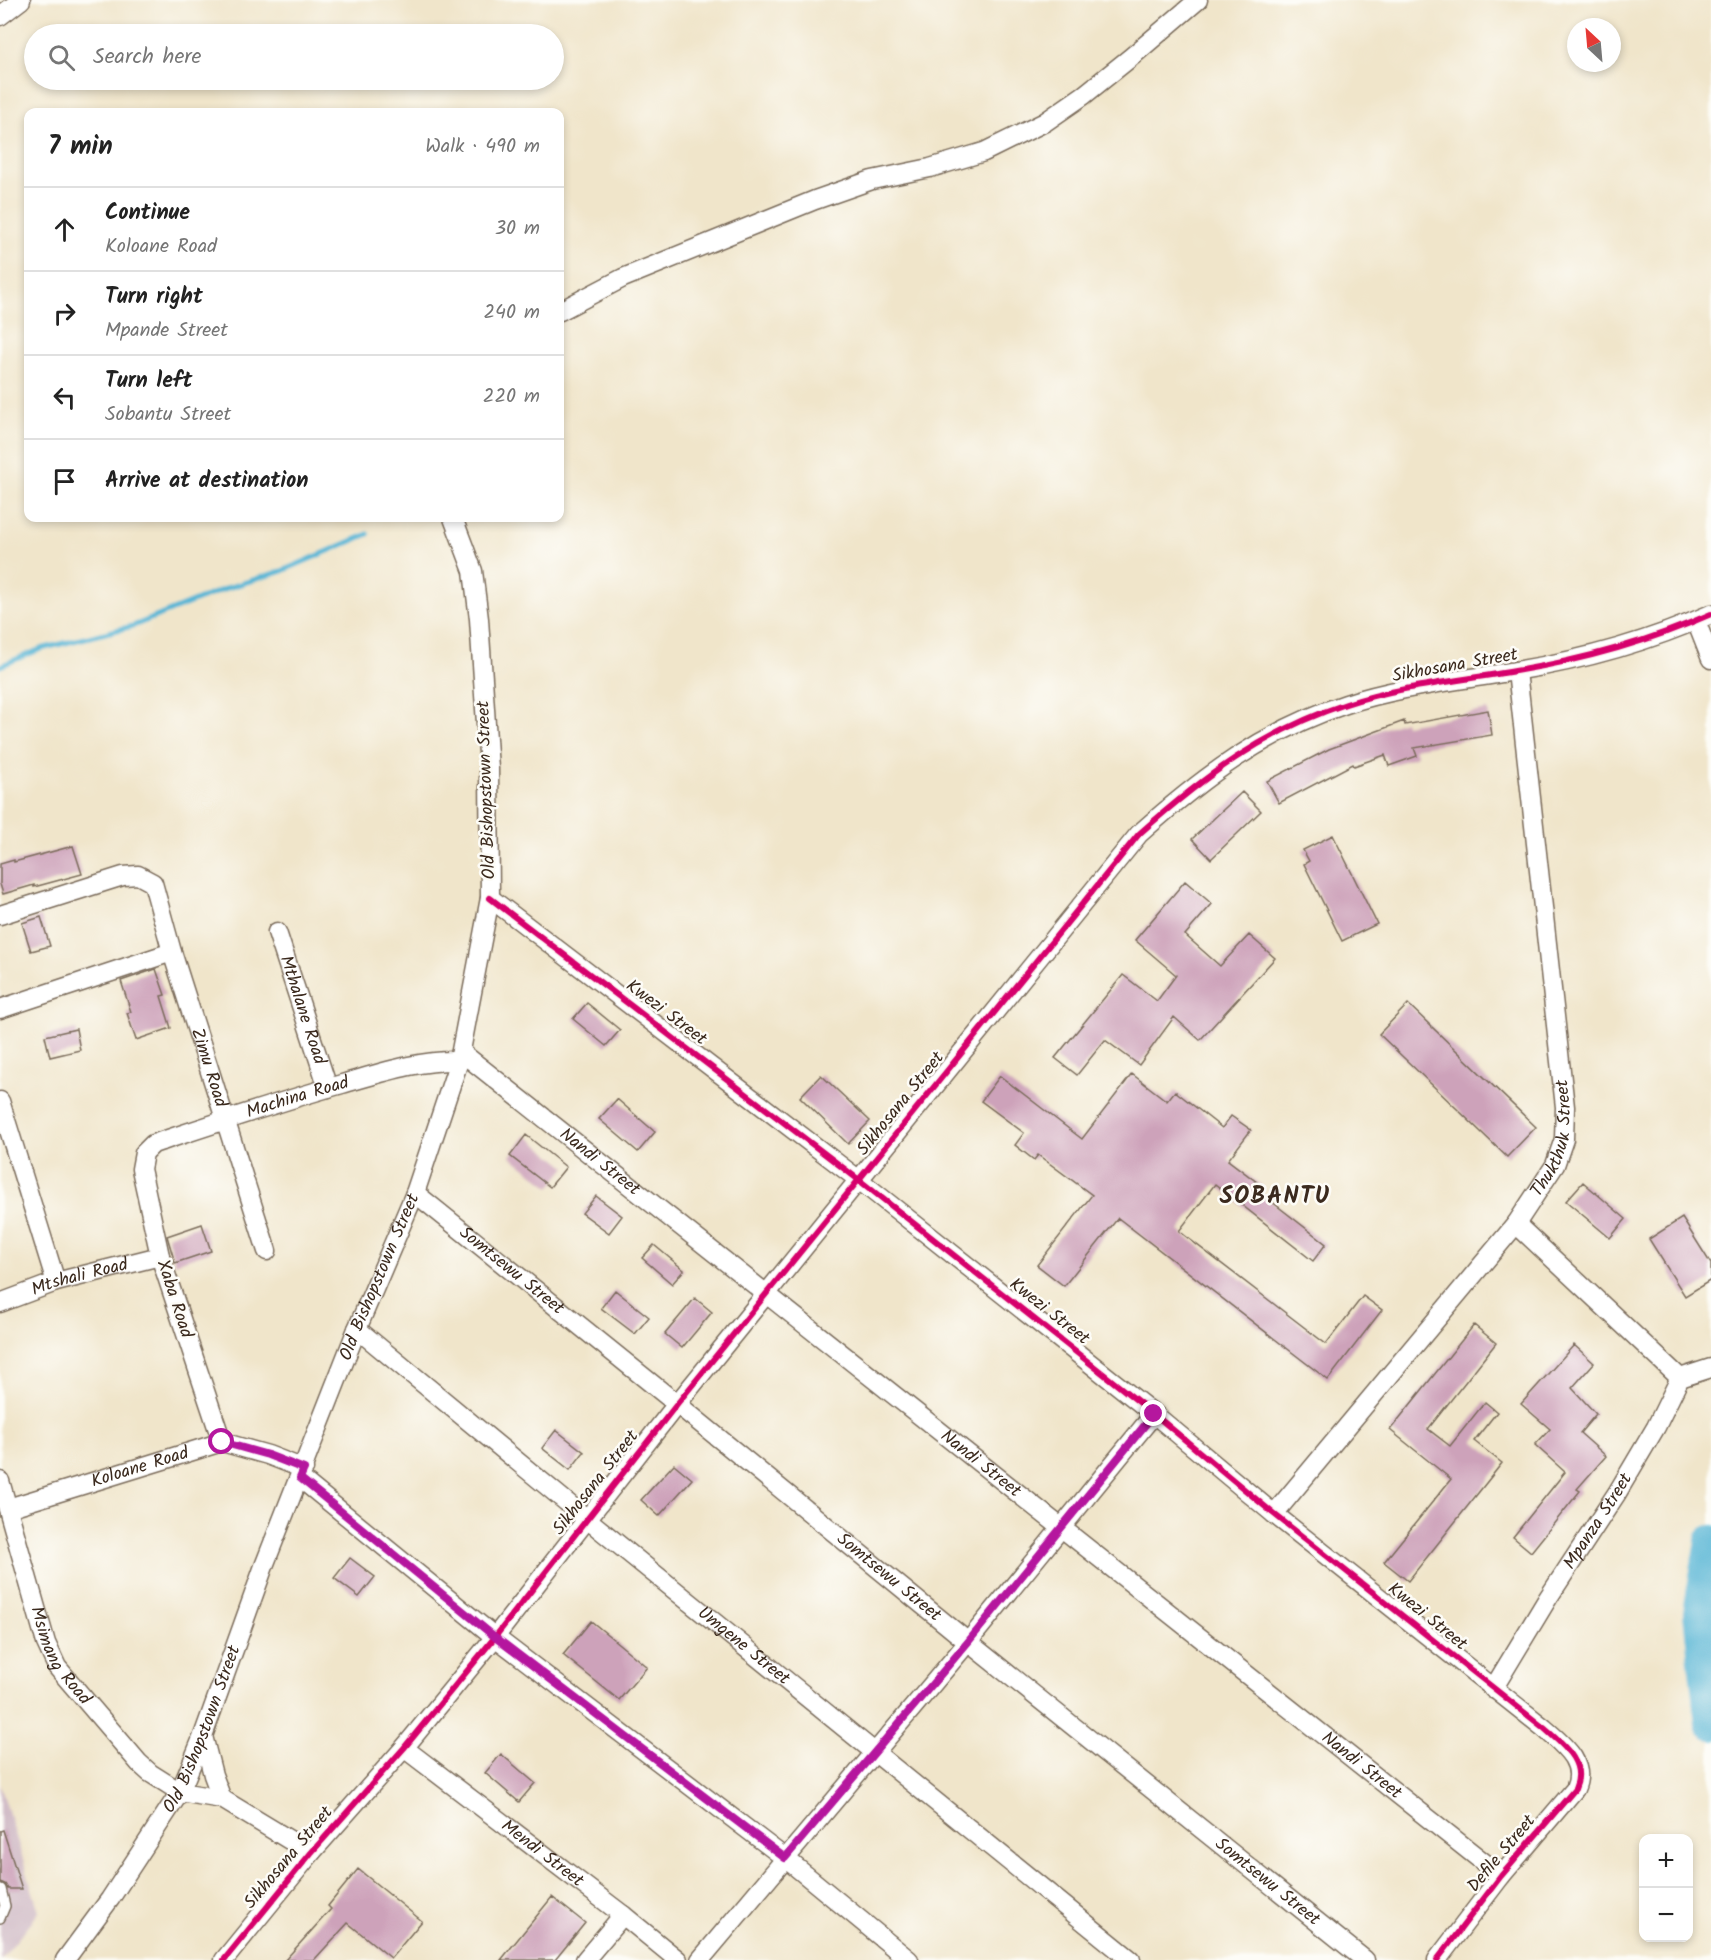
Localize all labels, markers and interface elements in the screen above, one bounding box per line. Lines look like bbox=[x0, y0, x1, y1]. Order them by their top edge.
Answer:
north arrow bbox=[1567, 18, 1621, 72]
search box bbox=[24, 24, 564, 90]
text: Search here bbox=[93, 40, 201, 75]
icon: search bbox=[45, 41, 78, 74]
text: 7 min bbox=[48, 126, 113, 168]
text: Walk · 490 m bbox=[425, 131, 540, 163]
text: Continue bbox=[105, 196, 190, 231]
icon: ahead bbox=[48, 213, 81, 246]
text: 30 m bbox=[495, 213, 540, 245]
text: Koloane Road bbox=[105, 231, 217, 263]
text: Turn right bbox=[105, 280, 203, 315]
icon: right bbox=[48, 297, 81, 330]
text: 240 m bbox=[483, 297, 540, 329]
text: Mpande Street bbox=[105, 315, 228, 347]
text: Turn left bbox=[105, 364, 192, 399]
icon: left bbox=[48, 381, 81, 414]
text: 220 m bbox=[483, 381, 540, 413]
text: Sobantu Street bbox=[105, 399, 231, 431]
text: Arrive at destination bbox=[105, 464, 308, 499]
icon: arrive bbox=[48, 465, 81, 498]
street label: Sikhosana Street bbox=[1390, 641, 1521, 691]
street label: Old Bishopstown Street bbox=[469, 699, 505, 880]
street label: Mthalane Road bbox=[271, 952, 334, 1069]
street label: Kwezi Street bbox=[619, 973, 714, 1054]
street label: Zimu Road bbox=[183, 1024, 235, 1112]
street label: Sikhosana Street bbox=[850, 1045, 953, 1163]
street label: Machina Road bbox=[242, 1068, 353, 1127]
street label: Thukthuk Street bbox=[1523, 1077, 1580, 1203]
street label: Nandi Street bbox=[553, 1121, 647, 1204]
district label: SOBANTU bbox=[1219, 1177, 1331, 1216]
street label: Old Bishopstown Street bbox=[331, 1188, 428, 1365]
street label: Somtsewu Street bbox=[452, 1219, 572, 1323]
street label: Mtshali Road bbox=[27, 1250, 132, 1304]
street label: Xaba Road bbox=[148, 1256, 201, 1343]
street label: Kwezi Street bbox=[1002, 1271, 1097, 1354]
route end bbox=[1140, 1400, 1166, 1426]
street label: Nandi Street bbox=[934, 1422, 1028, 1506]
street label: Sikhosana Street bbox=[545, 1423, 647, 1542]
route start bbox=[208, 1428, 234, 1454]
street label: Koloane Road bbox=[87, 1438, 193, 1496]
street label: Mpanza Street bbox=[1556, 1467, 1641, 1575]
street label: Somtsewu Street bbox=[830, 1525, 948, 1630]
street label: Kwezi Street bbox=[1381, 1576, 1474, 1659]
street label: Umgene Street bbox=[691, 1599, 797, 1693]
street label: Msimang Road bbox=[22, 1603, 99, 1712]
street label: Old Bishopstown Street bbox=[155, 1640, 249, 1819]
street label: Nandi Street bbox=[1315, 1724, 1409, 1807]
street label: Sikhosana Street bbox=[237, 1799, 342, 1916]
street label: Defile Street bbox=[1460, 1808, 1544, 1900]
street label: Mendi Street bbox=[495, 1812, 591, 1895]
street label: Somtsewu Street bbox=[1208, 1830, 1327, 1934]
map controls bbox=[1639, 1834, 1693, 1942]
button: + bbox=[1639, 1834, 1693, 1888]
button: − bbox=[1639, 1888, 1693, 1942]

